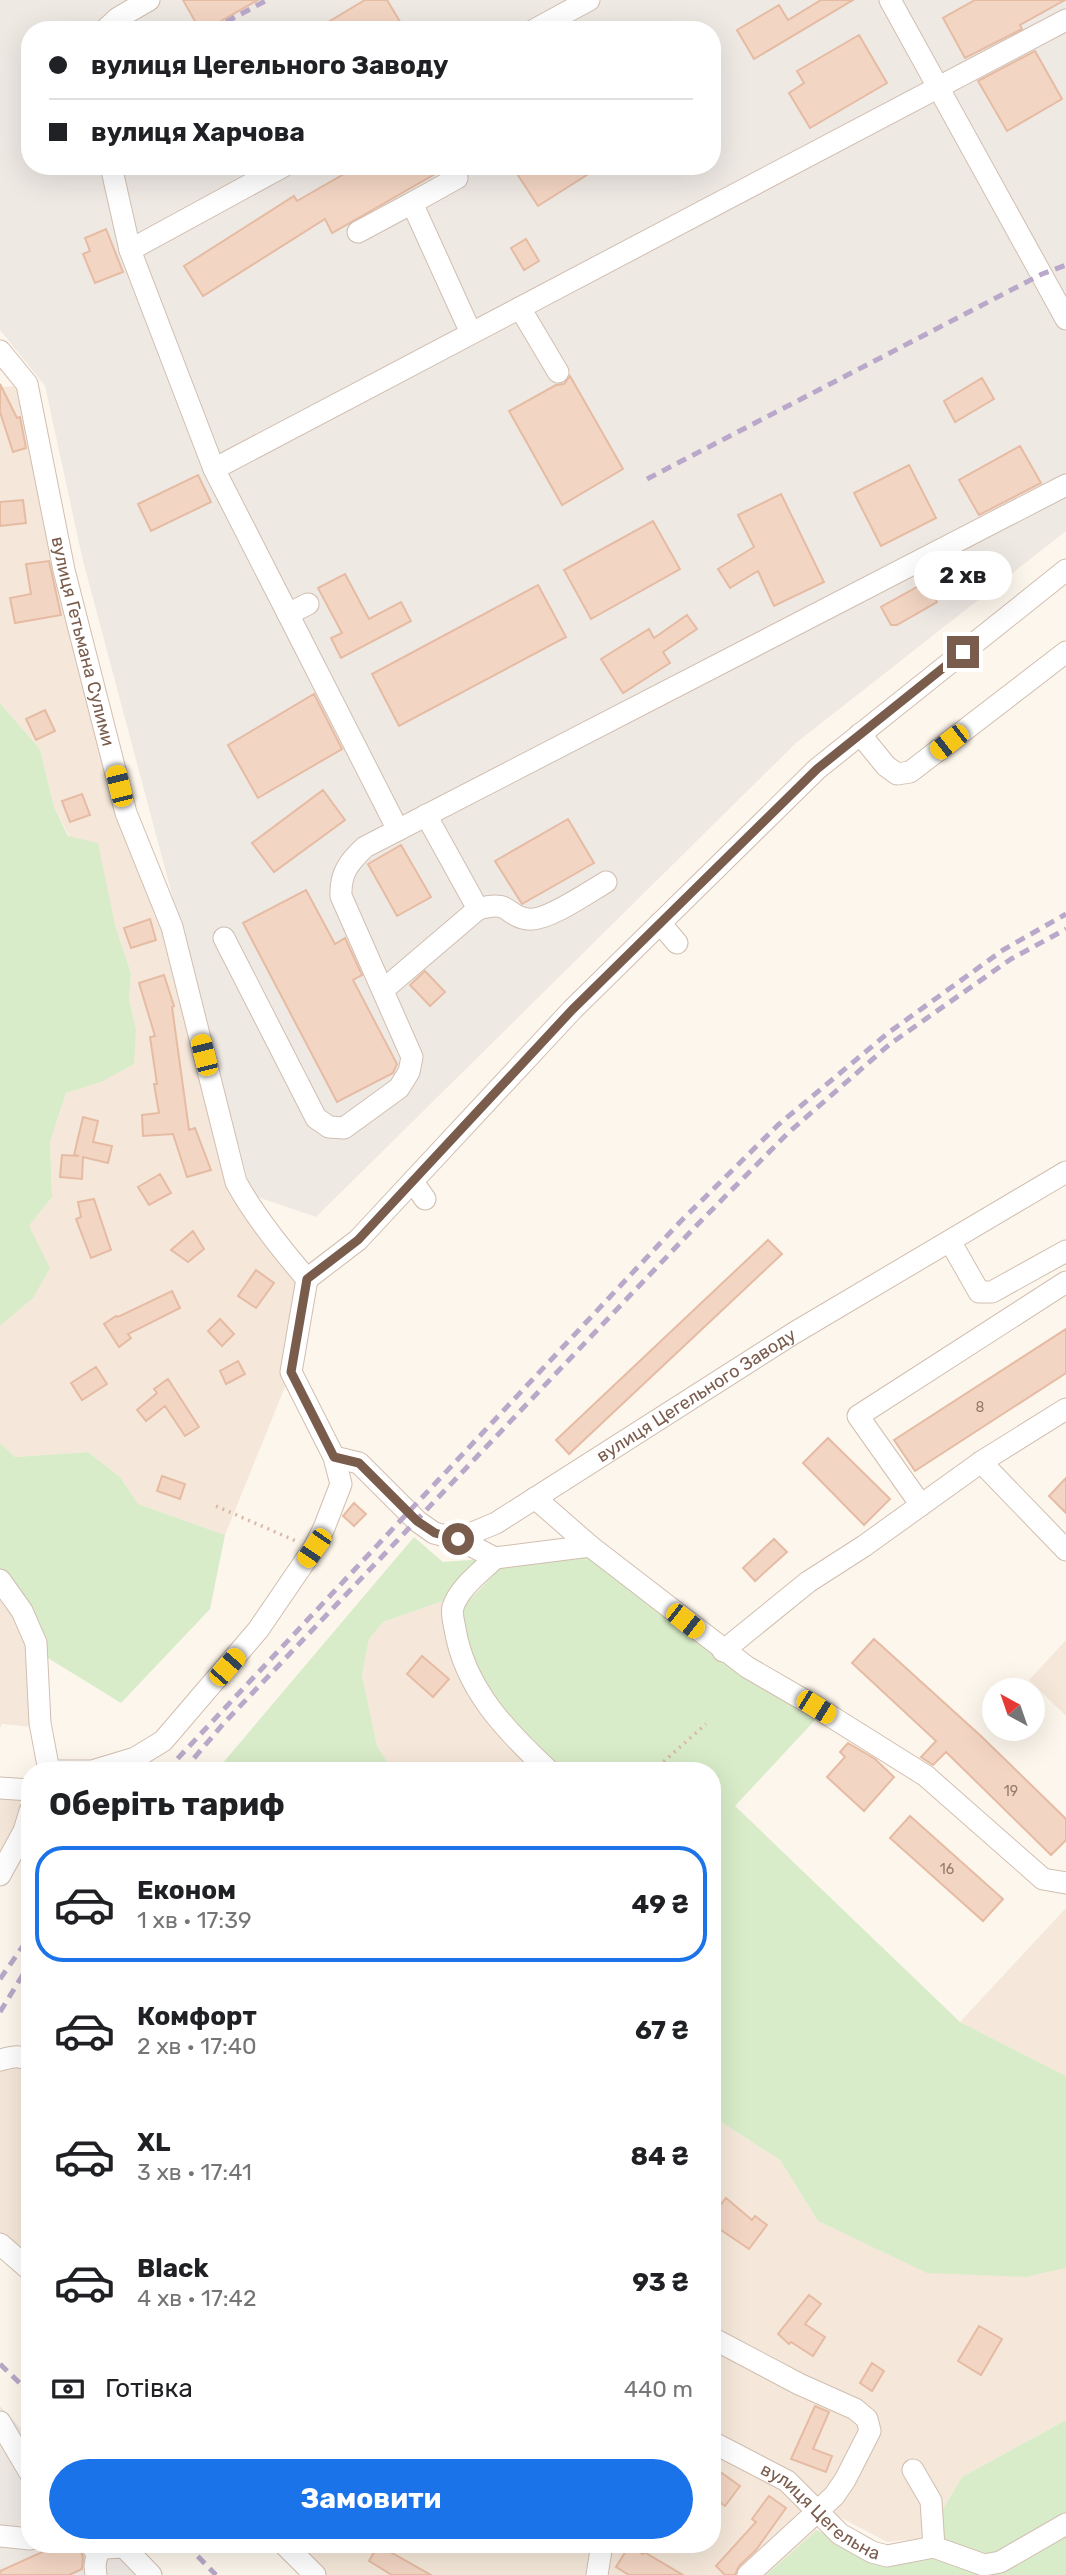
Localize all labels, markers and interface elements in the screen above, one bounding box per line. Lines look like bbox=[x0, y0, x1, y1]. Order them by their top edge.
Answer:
text: вулиця Цегельного Заводу bbox=[91, 50, 448, 81]
text: вулиця Харчова bbox=[91, 117, 305, 148]
street label: вулиця Гетьмана Сулими bbox=[47, 535, 119, 748]
callout: 2 хв bbox=[914, 550, 1012, 600]
text: 2 хв bbox=[939, 561, 987, 589]
route end bbox=[947, 636, 979, 668]
car bbox=[926, 721, 973, 763]
car bbox=[104, 763, 135, 809]
car bbox=[189, 1032, 220, 1078]
street label: вулиця Цегельного Заводу bbox=[592, 1324, 800, 1467]
house number: 8 bbox=[976, 1399, 985, 1416]
route start bbox=[442, 1523, 474, 1555]
car bbox=[294, 1525, 335, 1571]
car bbox=[662, 1600, 709, 1642]
car bbox=[206, 1644, 249, 1690]
north arrow bbox=[982, 1678, 1045, 1741]
map controls bbox=[982, 1678, 1045, 1741]
car bbox=[793, 1687, 840, 1727]
house number: 19 bbox=[1004, 1783, 1018, 1800]
text: Оберіть тариф bbox=[49, 1785, 285, 1823]
house number: 16 bbox=[940, 1861, 954, 1878]
icon: car bbox=[53, 1873, 116, 1936]
text: Економ bbox=[137, 1875, 236, 1906]
text: 49 ₴ bbox=[632, 1889, 689, 1920]
text: 1 хв · 17:39 bbox=[137, 1906, 252, 1934]
icon: car bbox=[53, 1999, 116, 2062]
text: Комфорт bbox=[137, 2001, 257, 2032]
text: 67 ₴ bbox=[635, 2015, 689, 2046]
text: 2 хв · 17:40 bbox=[137, 2032, 257, 2060]
icon: car bbox=[53, 2125, 116, 2188]
text: XL bbox=[137, 2127, 170, 2158]
text: 84 ₴ bbox=[630, 2141, 689, 2172]
text: 3 хв · 17:41 bbox=[137, 2158, 252, 2186]
icon: car bbox=[53, 2251, 116, 2314]
text: Black bbox=[137, 2253, 209, 2284]
text: 93 ₴ bbox=[632, 2267, 689, 2298]
text: 4 хв · 17:42 bbox=[137, 2284, 256, 2312]
icon: cash bbox=[49, 2370, 87, 2408]
text: Готівка bbox=[105, 2373, 193, 2404]
text: 440 m bbox=[624, 2375, 693, 2403]
street label: вулиця Цегельна bbox=[757, 2458, 882, 2565]
button: Замовити bbox=[49, 2459, 693, 2539]

